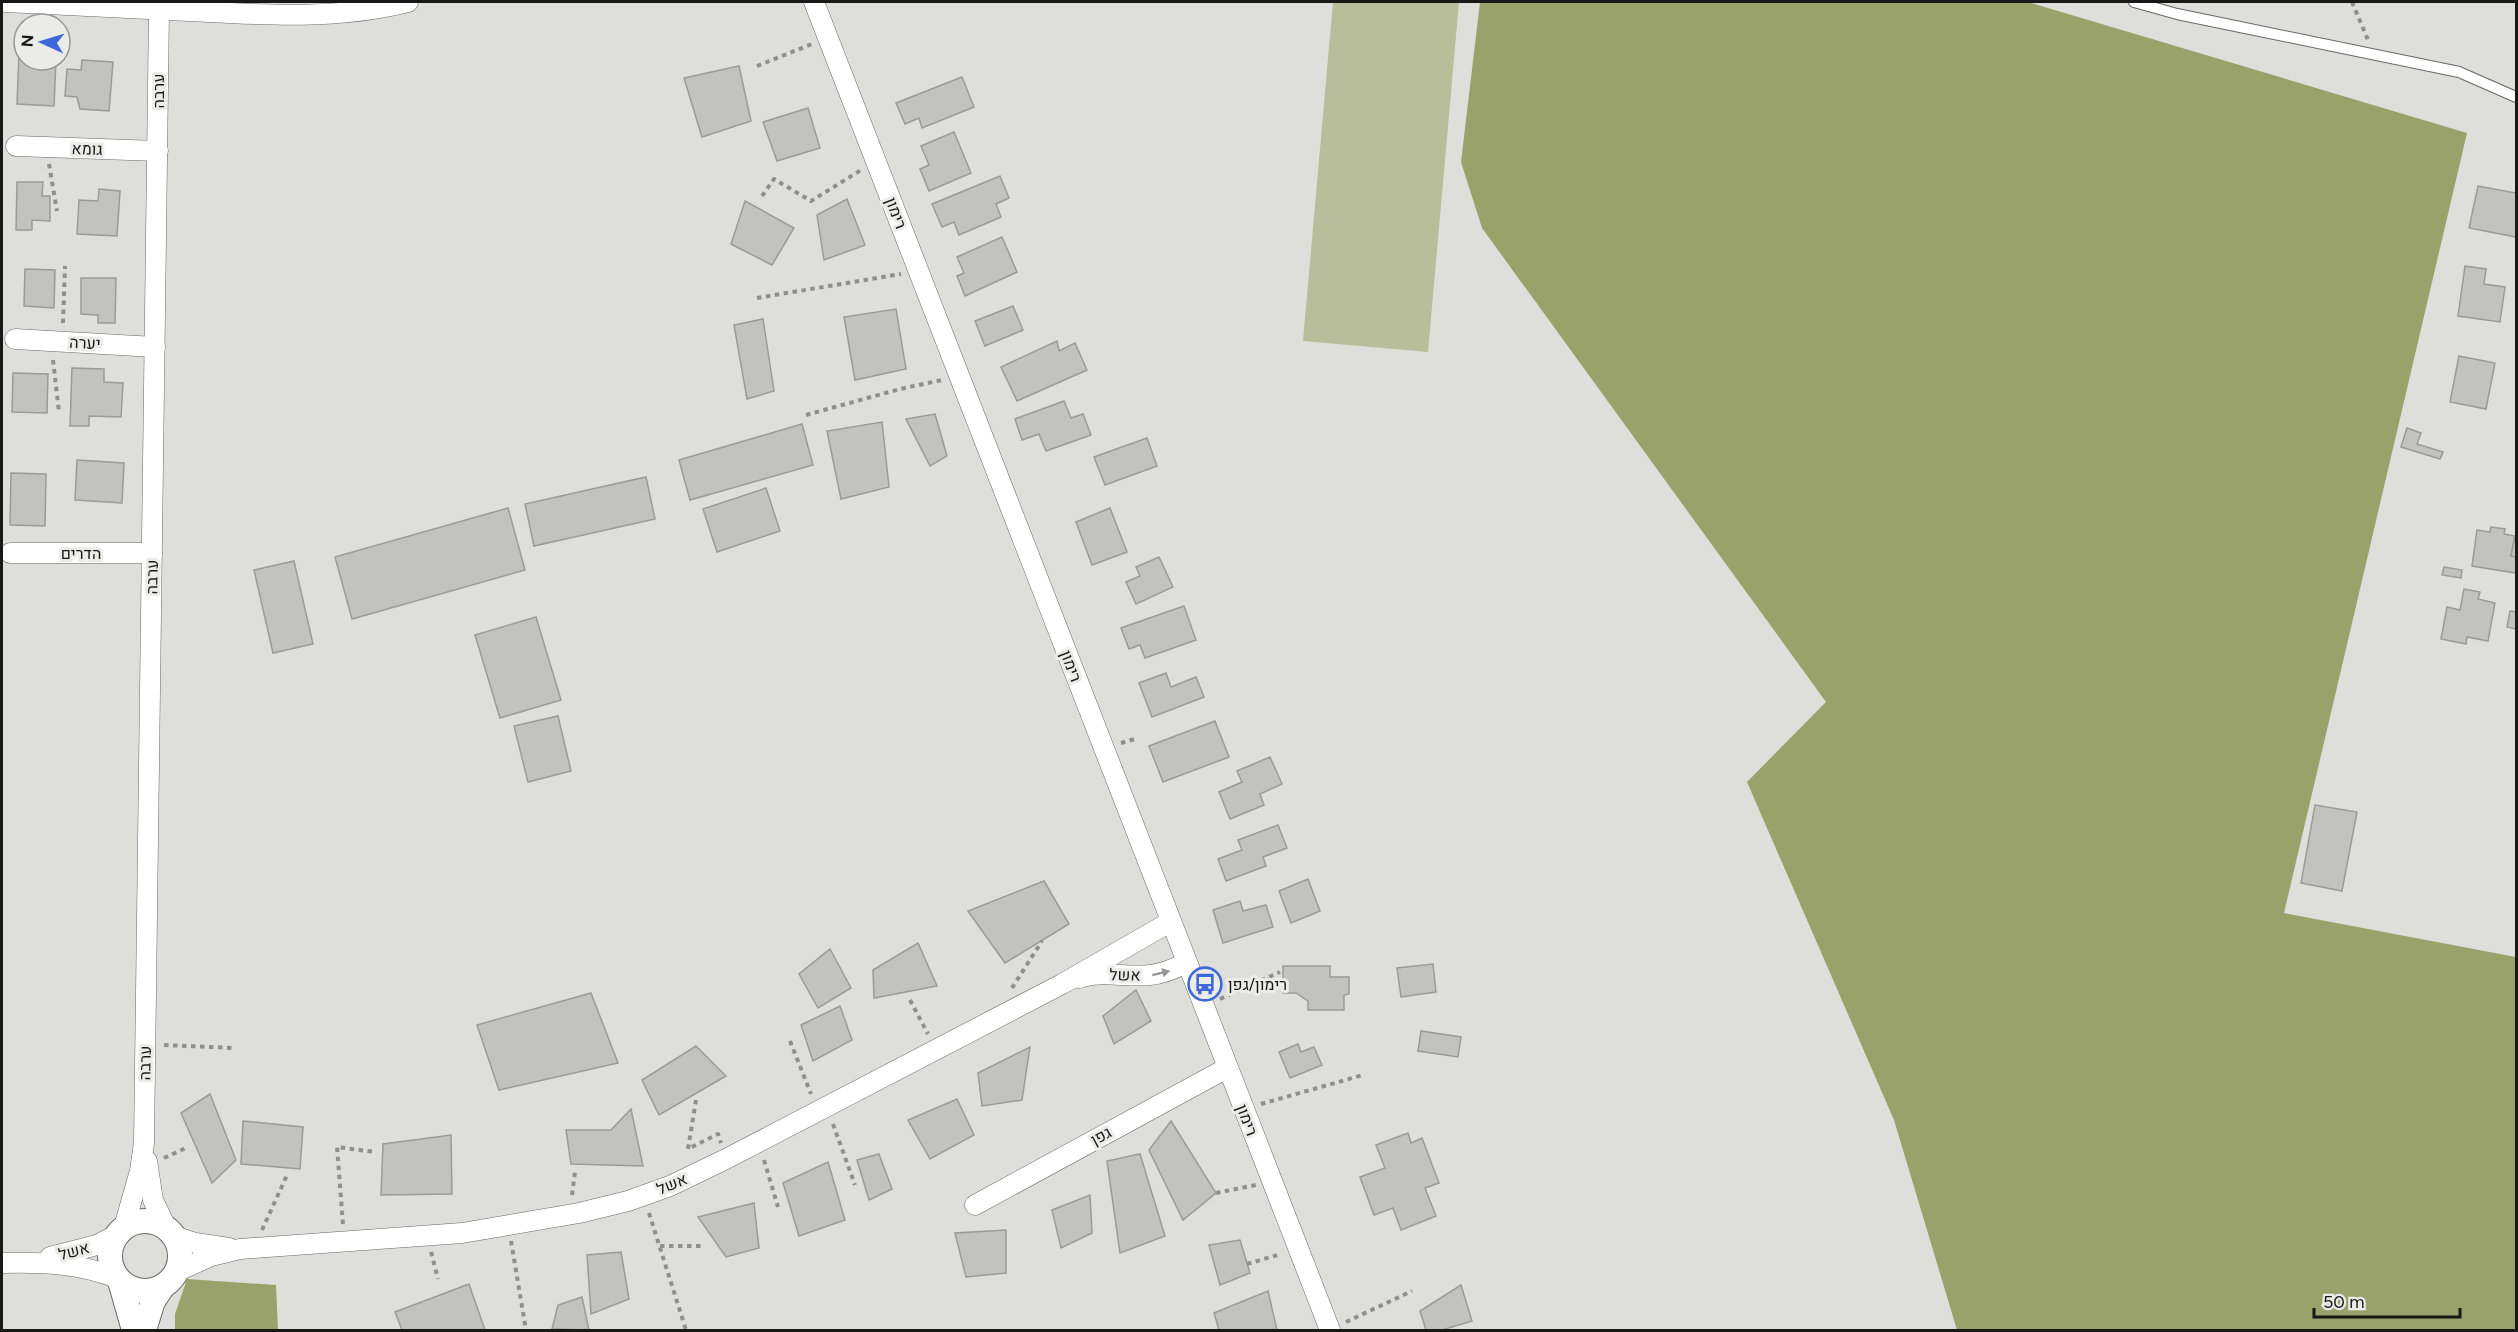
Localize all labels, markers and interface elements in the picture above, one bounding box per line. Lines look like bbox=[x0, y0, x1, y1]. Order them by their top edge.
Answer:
north arrow bbox=[12, 12, 72, 72]
text: N bbox=[18, 34, 37, 48]
street label: ערבה bbox=[149, 74, 168, 108]
street label: גומא bbox=[71, 139, 103, 159]
street label: רימון bbox=[881, 195, 911, 231]
street label: יערה bbox=[69, 333, 101, 353]
street label: הדרים bbox=[61, 544, 101, 563]
street label: ערבה bbox=[142, 559, 162, 595]
street label: רימון bbox=[1056, 648, 1086, 684]
street label: אשל bbox=[1109, 965, 1141, 985]
bus stop icon: רימון/גפן bbox=[1187, 966, 1223, 1002]
one-way arrow bbox=[1151, 967, 1170, 977]
place label: רימון/גפן bbox=[1228, 975, 1287, 994]
street label: ערבה bbox=[135, 1045, 155, 1081]
street label: רימון bbox=[1232, 1102, 1262, 1138]
street label: גפן bbox=[1087, 1123, 1115, 1149]
street label: אשל bbox=[654, 1169, 690, 1199]
street label: אשל bbox=[56, 1238, 92, 1264]
scale bar bbox=[2314, 1281, 2460, 1319]
text: 50 m bbox=[2323, 1291, 2365, 1313]

